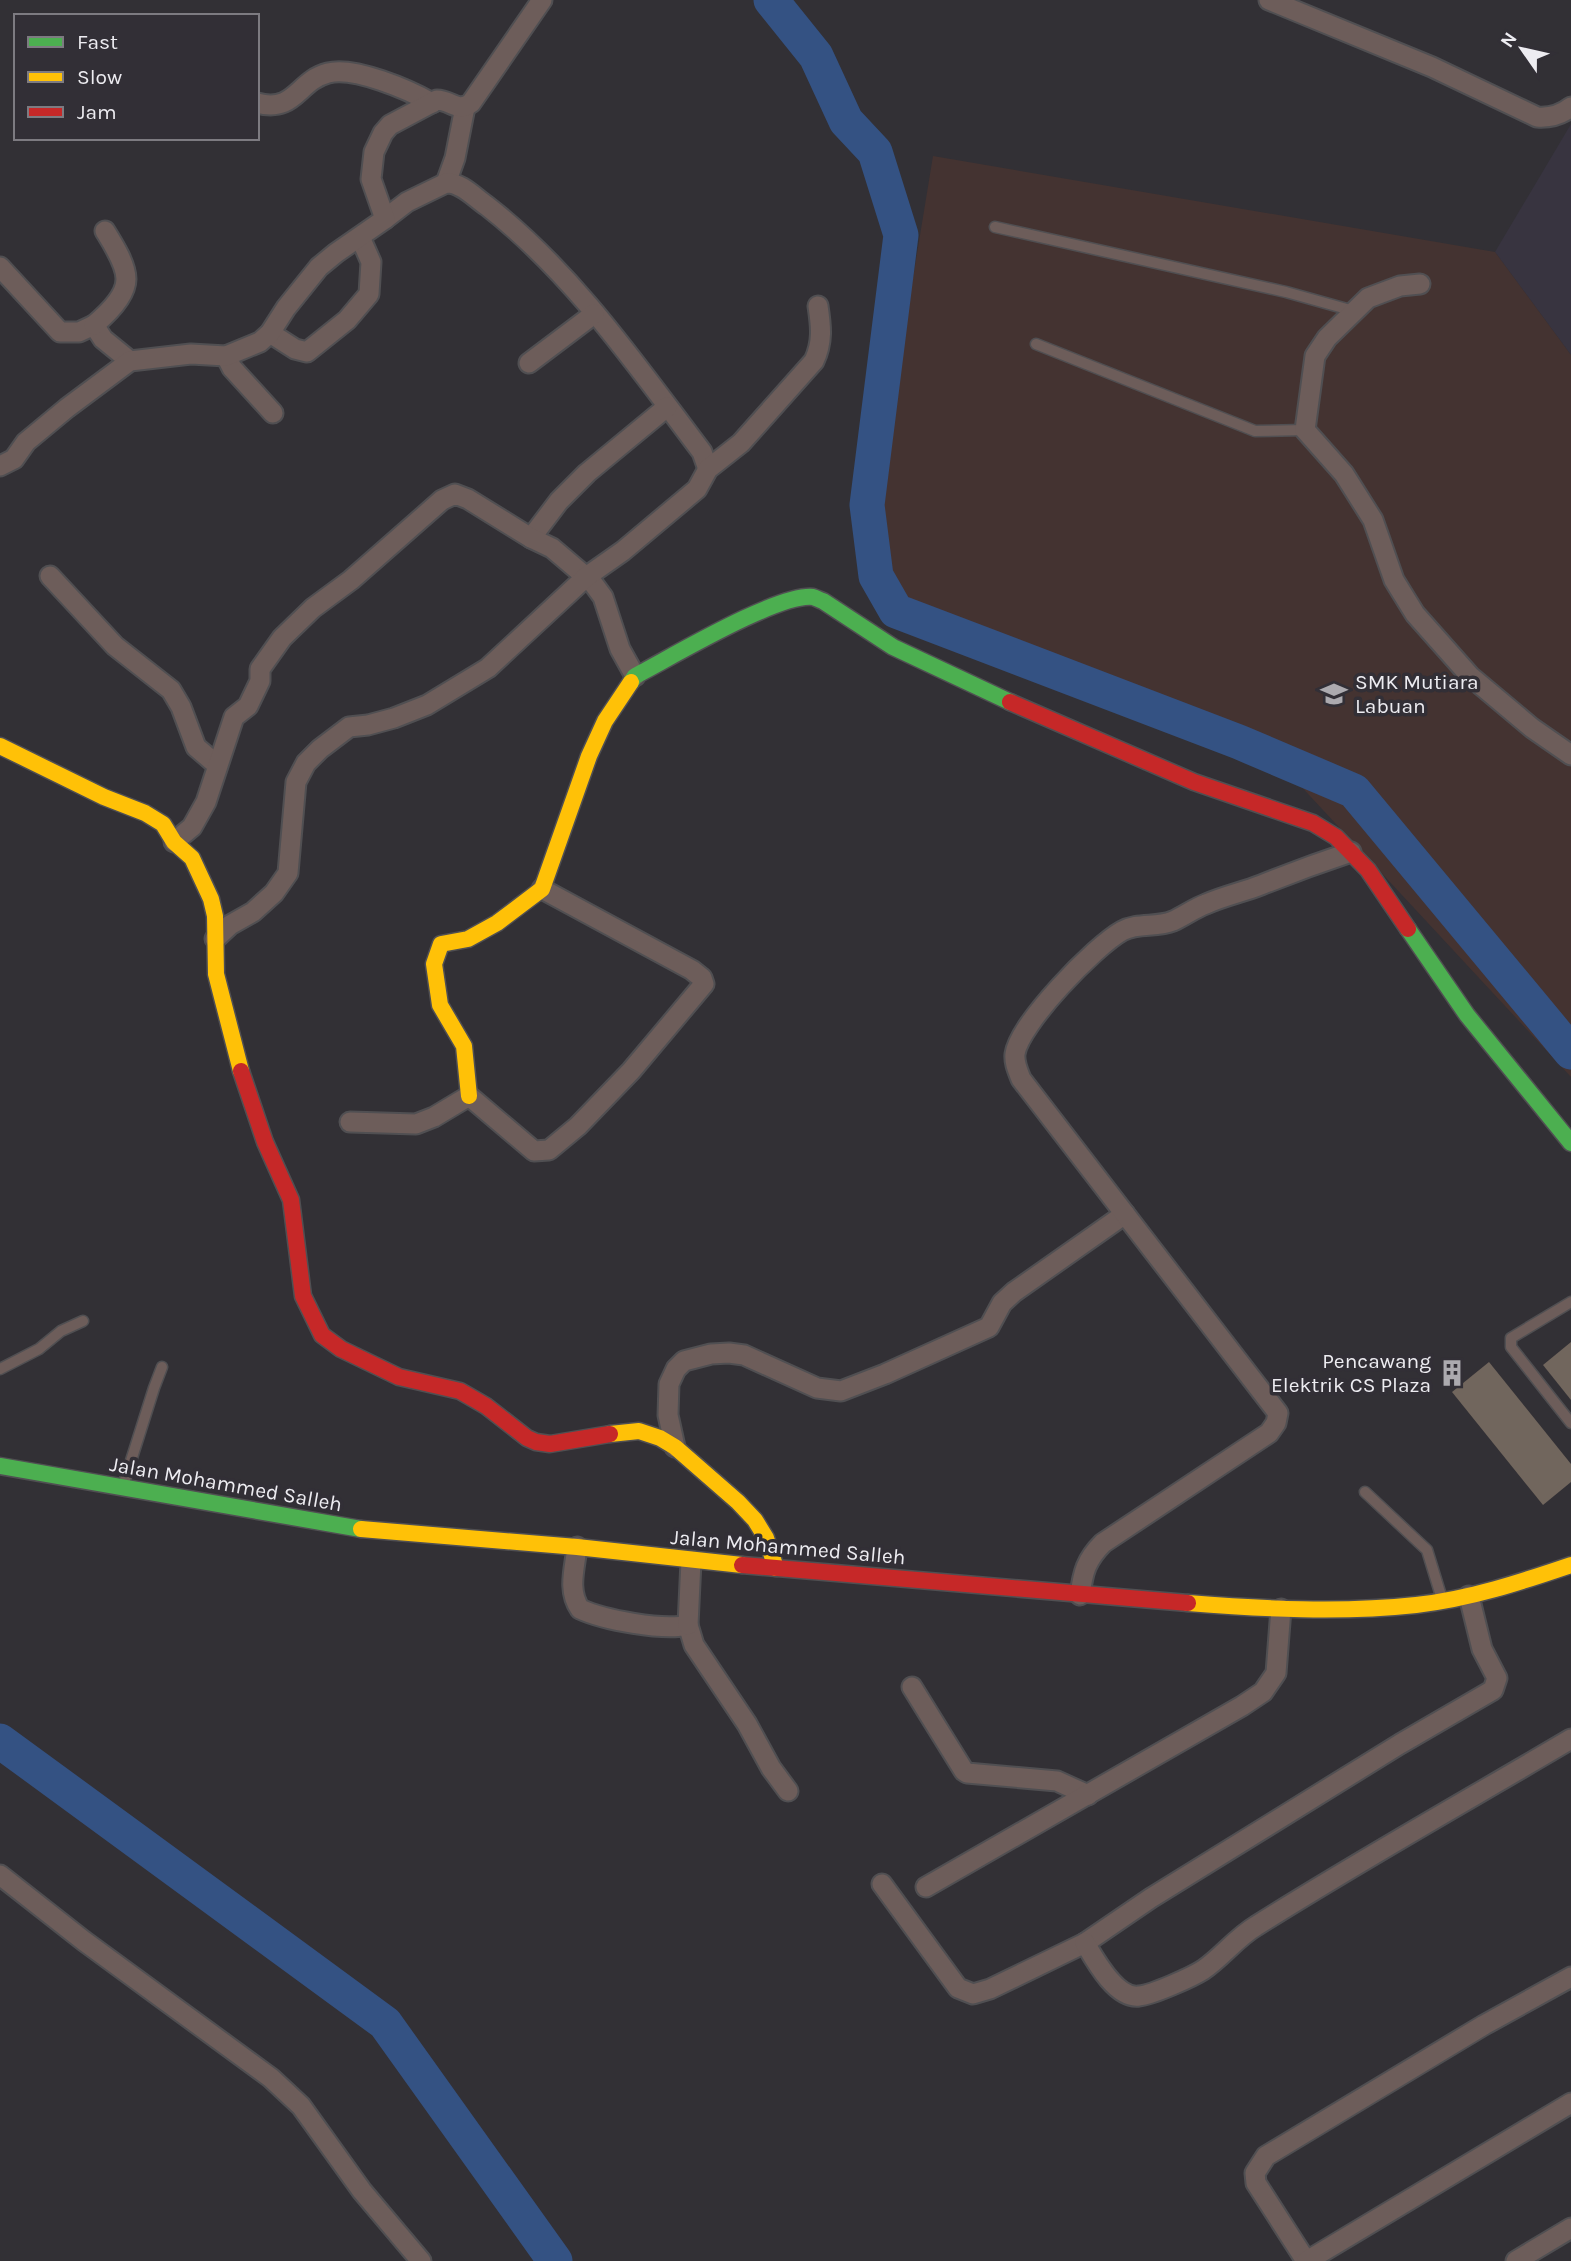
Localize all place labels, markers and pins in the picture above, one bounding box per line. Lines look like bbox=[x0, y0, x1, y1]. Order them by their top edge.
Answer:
place label: SMK Mutiara Labuan bbox=[1355, 670, 1479, 718]
school or university icon: SMK Mutiara Labuan bbox=[1319, 679, 1349, 709]
place label: Pencawang Elektrik CS Plaza bbox=[1271, 1349, 1431, 1397]
building icon: Pencawang Elektrik CS Plaza bbox=[1437, 1358, 1467, 1388]

